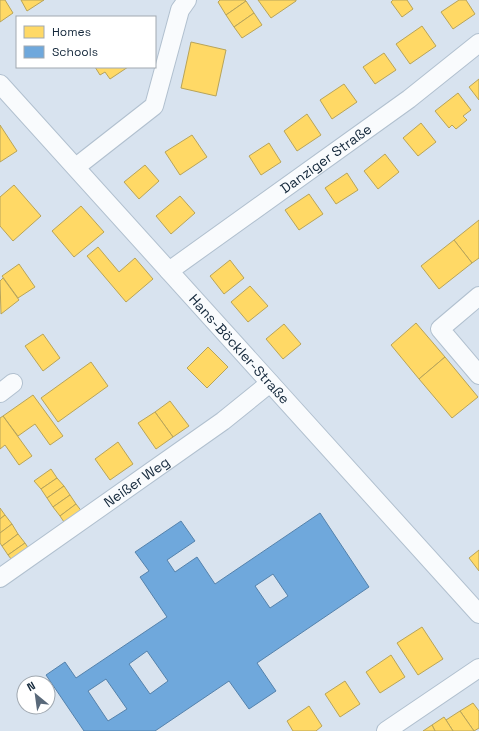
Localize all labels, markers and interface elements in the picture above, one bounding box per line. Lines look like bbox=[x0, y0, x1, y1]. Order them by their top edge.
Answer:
legend bbox=[16, 16, 156, 68]
text: Homes bbox=[52, 24, 91, 40]
text: Schools bbox=[52, 44, 98, 60]
street label: Danziger Straße bbox=[277, 120, 375, 197]
street label: Hans-Böckler-Straße bbox=[185, 290, 294, 407]
street label: Neißer Weg bbox=[100, 453, 173, 511]
north arrow bbox=[16, 675, 56, 715]
text: N bbox=[25, 678, 38, 694]

